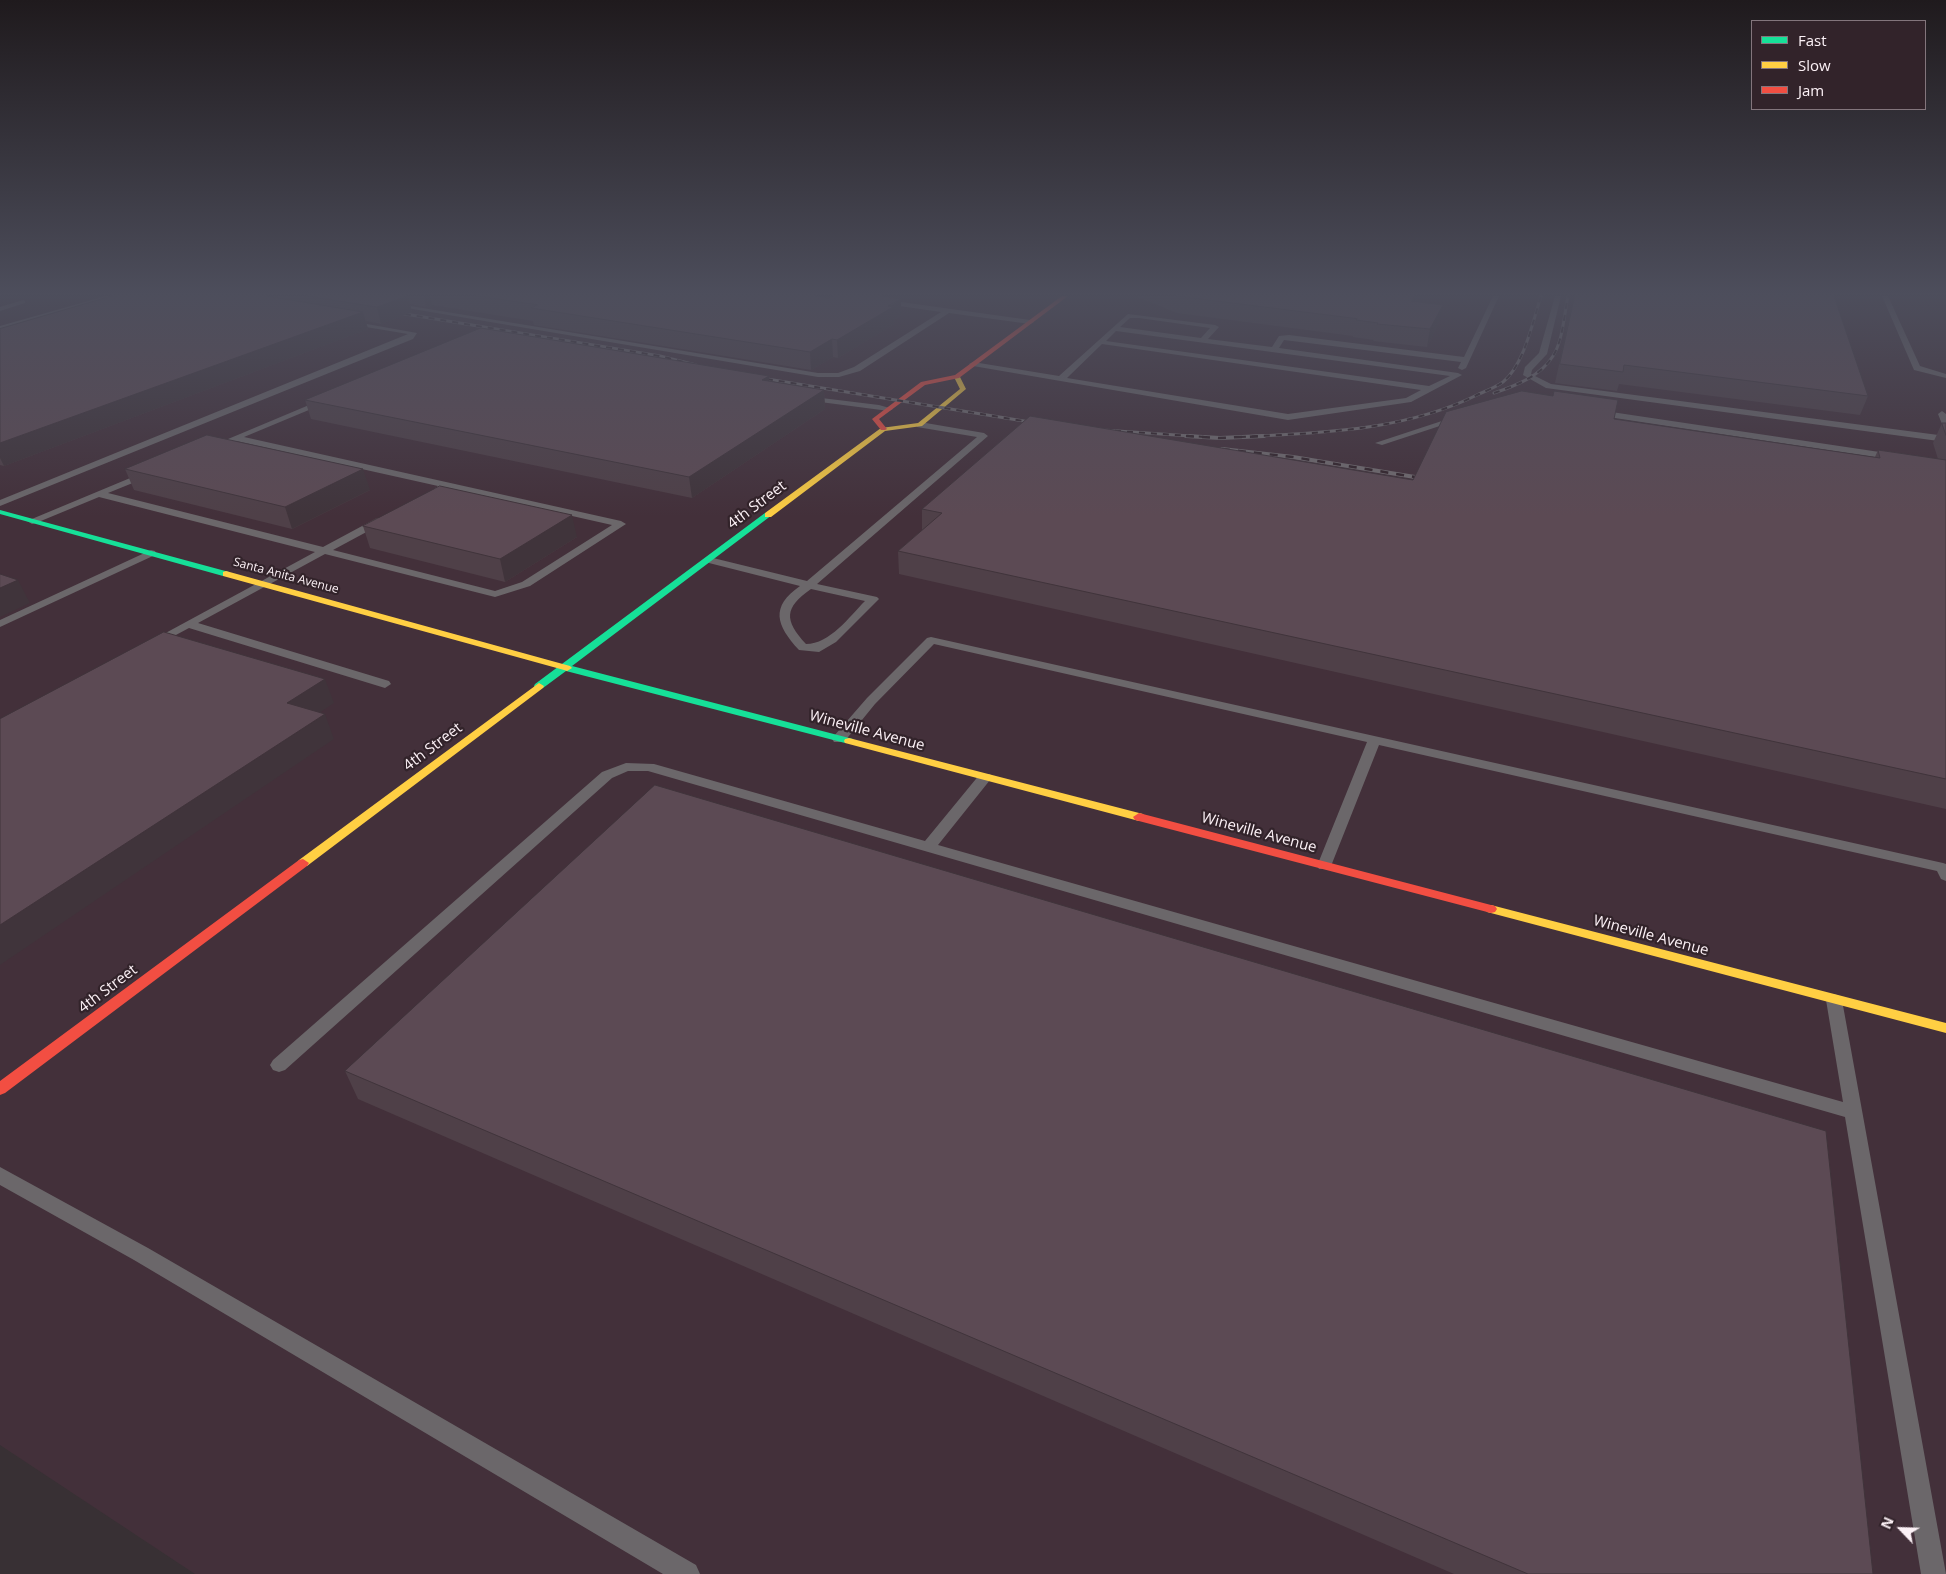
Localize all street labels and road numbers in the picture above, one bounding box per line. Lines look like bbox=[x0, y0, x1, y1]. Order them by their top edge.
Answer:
street label: 4th Street bbox=[724, 477, 790, 533]
street label: Santa Anita Avenue bbox=[232, 555, 340, 597]
street label: Wineville Avenue bbox=[807, 707, 927, 755]
street label: 4th Street bbox=[400, 719, 466, 775]
street label: Wineville Avenue bbox=[1199, 809, 1319, 857]
street label: Wineville Avenue bbox=[1591, 912, 1711, 960]
street label: 4th Street bbox=[75, 961, 141, 1017]

